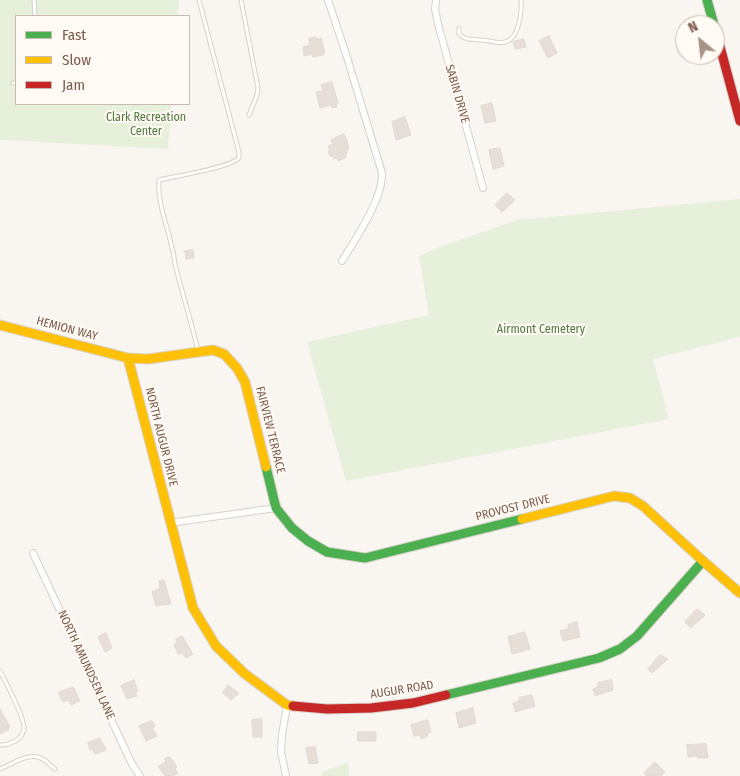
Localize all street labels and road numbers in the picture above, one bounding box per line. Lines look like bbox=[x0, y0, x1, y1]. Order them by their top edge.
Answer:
street label: SABIN DRIVE bbox=[442, 63, 472, 125]
street label: HEMION WAY bbox=[35, 314, 99, 344]
street label: FAIRVIEW TERRACE bbox=[252, 385, 288, 475]
street label: NORTH AUGUR DRIVE bbox=[142, 386, 180, 488]
street label: PROVOST DRIVE bbox=[474, 492, 552, 524]
street label: NORTH AMUNDSEN LANE bbox=[54, 608, 118, 722]
street label: AUGUR ROAD bbox=[369, 678, 435, 702]

